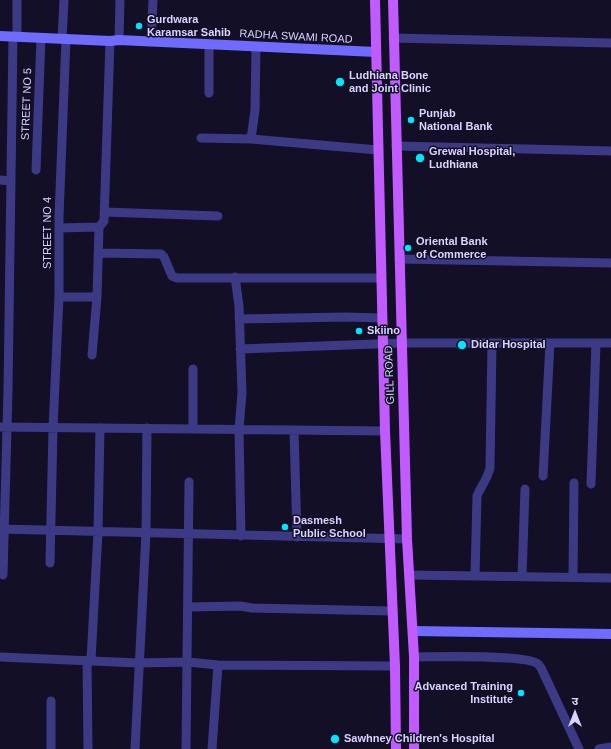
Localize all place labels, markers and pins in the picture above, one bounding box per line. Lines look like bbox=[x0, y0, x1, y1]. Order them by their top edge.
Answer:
place label: Gurdwara Karamsar Sahib bbox=[147, 13, 231, 39]
marker: Gurdwara Karamsar Sahib bbox=[134, 21, 144, 31]
place label: Ludhiana Bone and Joint Clinic bbox=[349, 69, 431, 95]
marker: Ludhiana Bone and Joint Clinic bbox=[334, 76, 346, 88]
place label: Punjab National Bank bbox=[419, 107, 492, 133]
marker: Punjab National Bank bbox=[406, 115, 416, 125]
place label: Grewal Hospital, Ludhiana bbox=[429, 145, 515, 171]
marker: Grewal Hospital, Ludhiana bbox=[414, 152, 426, 164]
place label: Oriental Bank of Commerce bbox=[416, 235, 488, 261]
marker: Oriental Bank of Commerce bbox=[403, 243, 413, 253]
place label: Skiino bbox=[367, 324, 400, 338]
marker: Skiino bbox=[354, 326, 364, 336]
place label: Didar Hospital bbox=[471, 338, 546, 352]
marker: Didar Hospital bbox=[456, 339, 468, 351]
place label: Dasmesh Public School bbox=[293, 514, 366, 540]
marker: Dasmesh Public School bbox=[280, 522, 290, 532]
place label: Advanced Training Institute bbox=[415, 680, 513, 706]
marker: Advanced Training Institute bbox=[516, 688, 526, 698]
place label: Sawhney Children's Hospital bbox=[344, 732, 495, 746]
marker: Sawhney Children's Hospital bbox=[329, 733, 341, 745]

